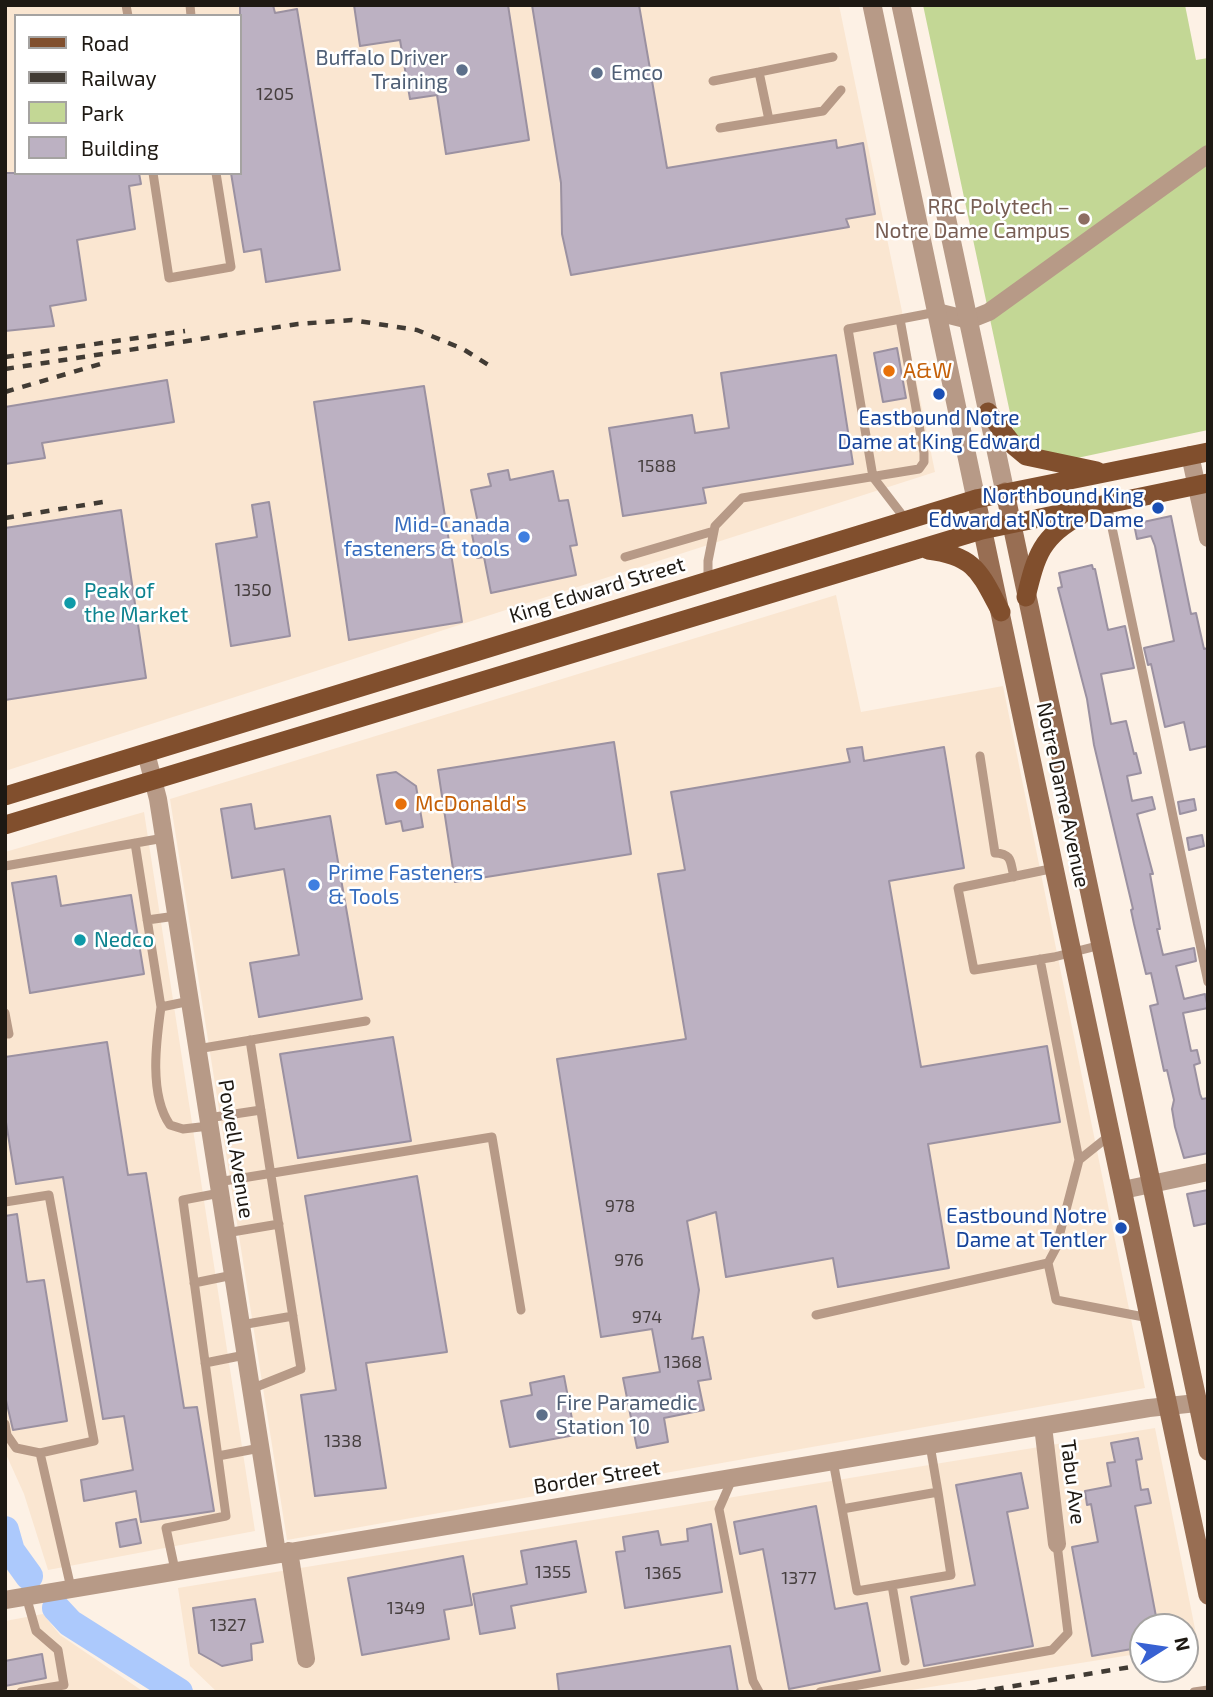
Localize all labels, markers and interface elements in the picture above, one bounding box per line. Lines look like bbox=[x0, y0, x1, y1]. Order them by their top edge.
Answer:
legend bbox=[14, 14, 242, 175]
text: Road bbox=[81, 30, 129, 55]
place label: Buffalo Driver Training bbox=[315, 45, 448, 95]
place label: Emco bbox=[611, 60, 663, 86]
marker: Buffalo Driver Training bbox=[454, 62, 470, 78]
text: Railway bbox=[81, 65, 157, 90]
marker: Emco bbox=[589, 65, 605, 81]
house number: 1205 bbox=[256, 83, 294, 105]
text: Park bbox=[81, 100, 124, 125]
text: Building bbox=[81, 135, 159, 160]
place label: RRC Polytech – Notre Dame Campus bbox=[875, 194, 1070, 244]
marker: RRC Polytech – Notre Dame Campus bbox=[1076, 211, 1092, 227]
place label: A&W bbox=[903, 358, 952, 384]
marker: A&W bbox=[881, 363, 897, 379]
marker: Eastbound Notre Dame at King Edward bbox=[931, 386, 947, 402]
place label: Eastbound Notre Dame at King Edward bbox=[837, 405, 1041, 455]
house number: 1588 bbox=[638, 455, 676, 477]
place label: Northbound King Edward at Notre Dame bbox=[928, 483, 1144, 533]
marker: Northbound King Edward at Notre Dame bbox=[1150, 500, 1166, 516]
place label: Mid-Canada fasteners & tools bbox=[344, 512, 510, 562]
marker: Mid-Canada fasteners & tools bbox=[516, 529, 532, 545]
street label: King Edward Street bbox=[506, 551, 688, 629]
place label: Peak of the Market bbox=[84, 578, 188, 628]
house number: 1350 bbox=[234, 579, 272, 601]
marker: Peak of the Market bbox=[62, 595, 78, 611]
street label: Notre Dame Avenue bbox=[1031, 700, 1095, 890]
place label: McDonald's bbox=[415, 791, 527, 817]
marker: McDonald's bbox=[393, 796, 409, 812]
place label: Prime Fasteners & Tools bbox=[328, 860, 483, 910]
marker: Prime Fasteners & Tools bbox=[306, 877, 322, 893]
place label: Nedco bbox=[94, 927, 154, 953]
marker: Nedco bbox=[72, 932, 88, 948]
street label: Powell Avenue bbox=[213, 1078, 259, 1220]
house number: 978 bbox=[605, 1195, 635, 1217]
place label: Eastbound Notre Dame at Tentler bbox=[946, 1203, 1107, 1253]
marker: Eastbound Notre Dame at Tentler bbox=[1113, 1220, 1129, 1236]
house number: 976 bbox=[614, 1249, 644, 1271]
house number: 974 bbox=[632, 1306, 662, 1328]
house number: 1368 bbox=[664, 1351, 702, 1373]
place label: Fire Paramedic Station 10 bbox=[556, 1390, 698, 1440]
marker: Fire Paramedic Station 10 bbox=[534, 1407, 550, 1423]
house number: 1338 bbox=[324, 1430, 362, 1452]
street label: Tabu Ave bbox=[1055, 1438, 1091, 1526]
street label: Border Street bbox=[532, 1455, 662, 1499]
house number: 1355 bbox=[535, 1561, 571, 1583]
house number: 1365 bbox=[644, 1562, 682, 1584]
house number: 1377 bbox=[781, 1567, 817, 1589]
house number: 1349 bbox=[387, 1597, 425, 1619]
north arrow bbox=[1129, 1613, 1199, 1683]
house number: 1327 bbox=[210, 1614, 246, 1636]
text: N bbox=[1170, 1635, 1196, 1653]

